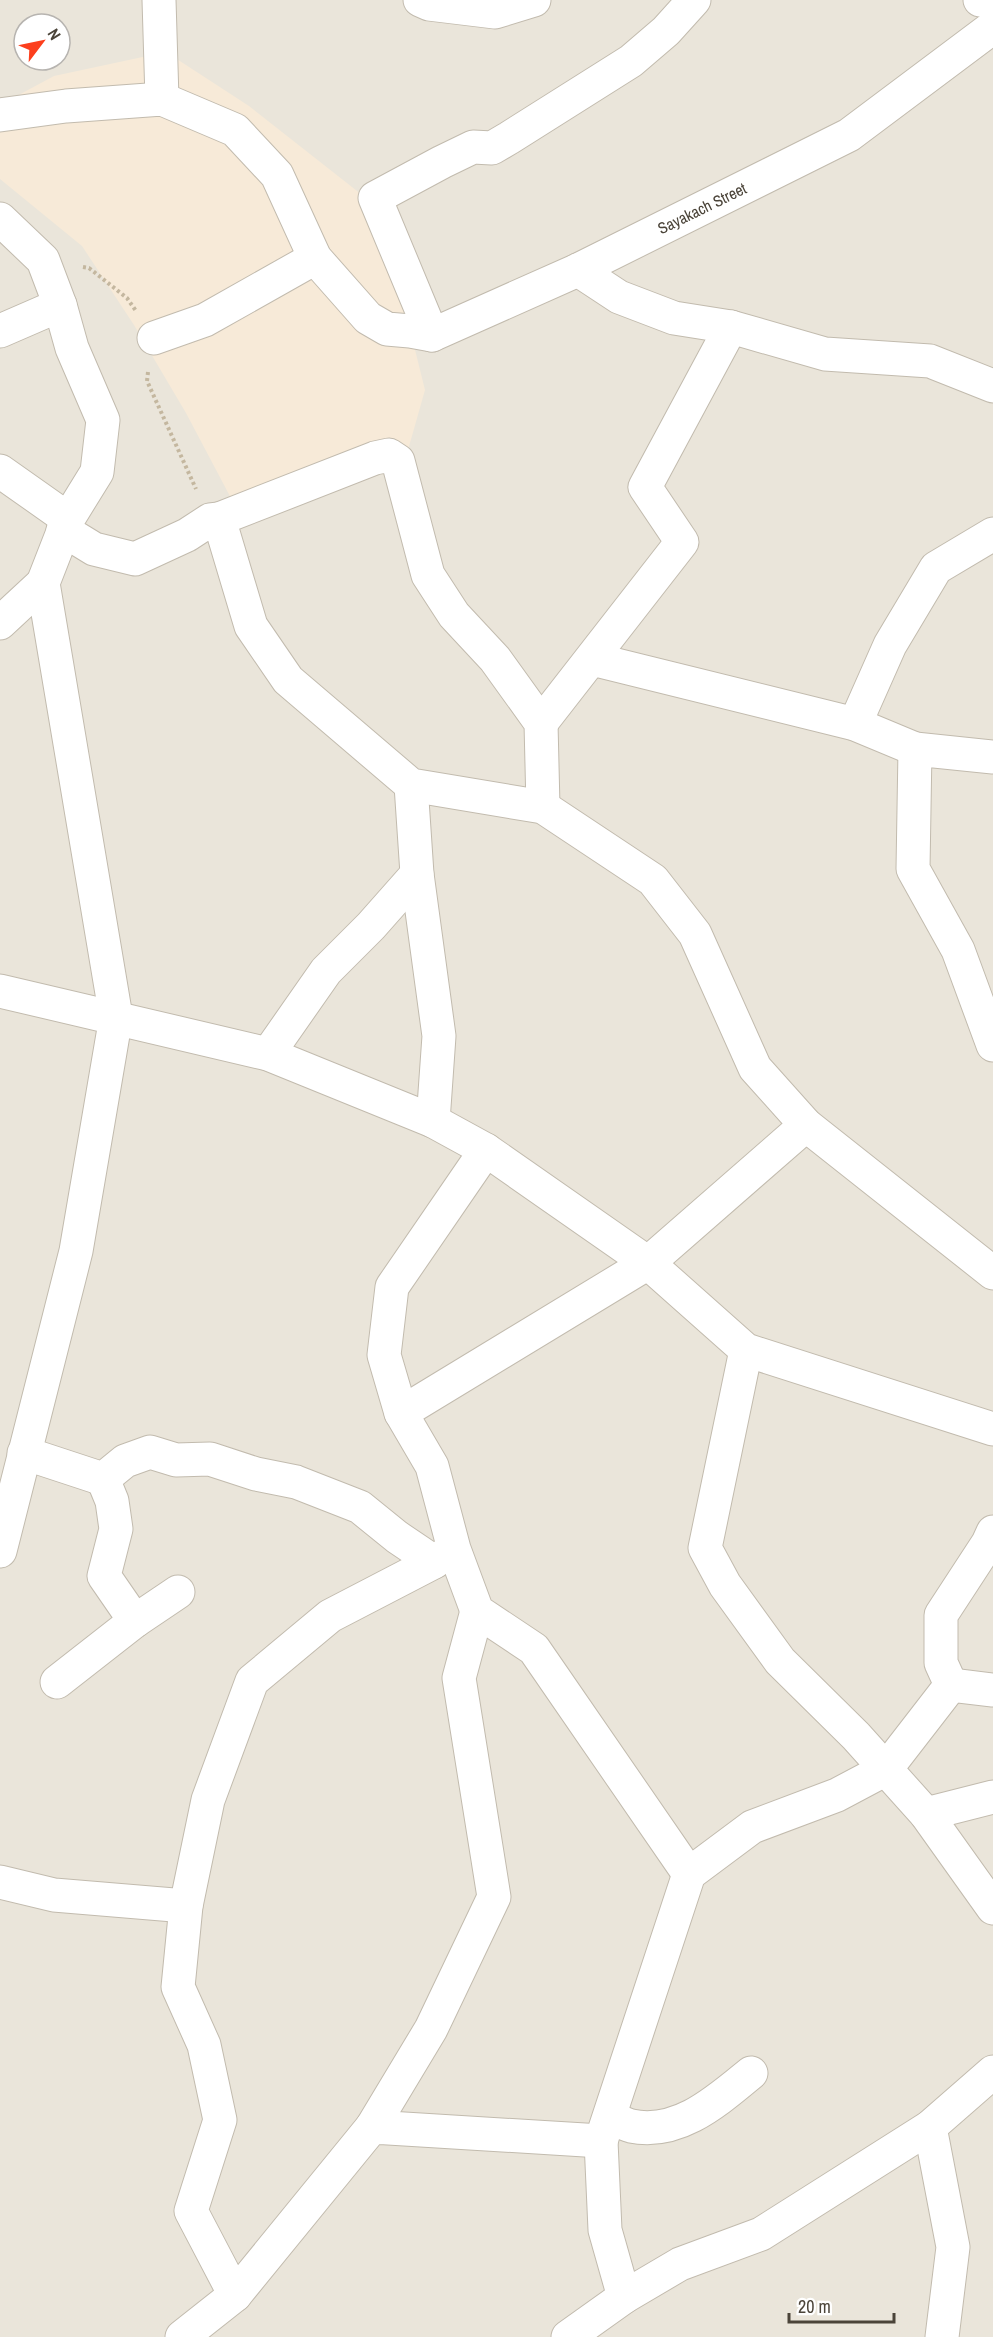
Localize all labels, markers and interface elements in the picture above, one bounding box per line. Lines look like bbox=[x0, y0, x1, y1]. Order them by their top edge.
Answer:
north arrow bbox=[12, 12, 72, 72]
text: N bbox=[43, 24, 67, 44]
street label: Sayakach Street bbox=[654, 177, 750, 239]
scale bar bbox=[789, 2286, 894, 2324]
text: 20 m bbox=[798, 2294, 831, 2319]

